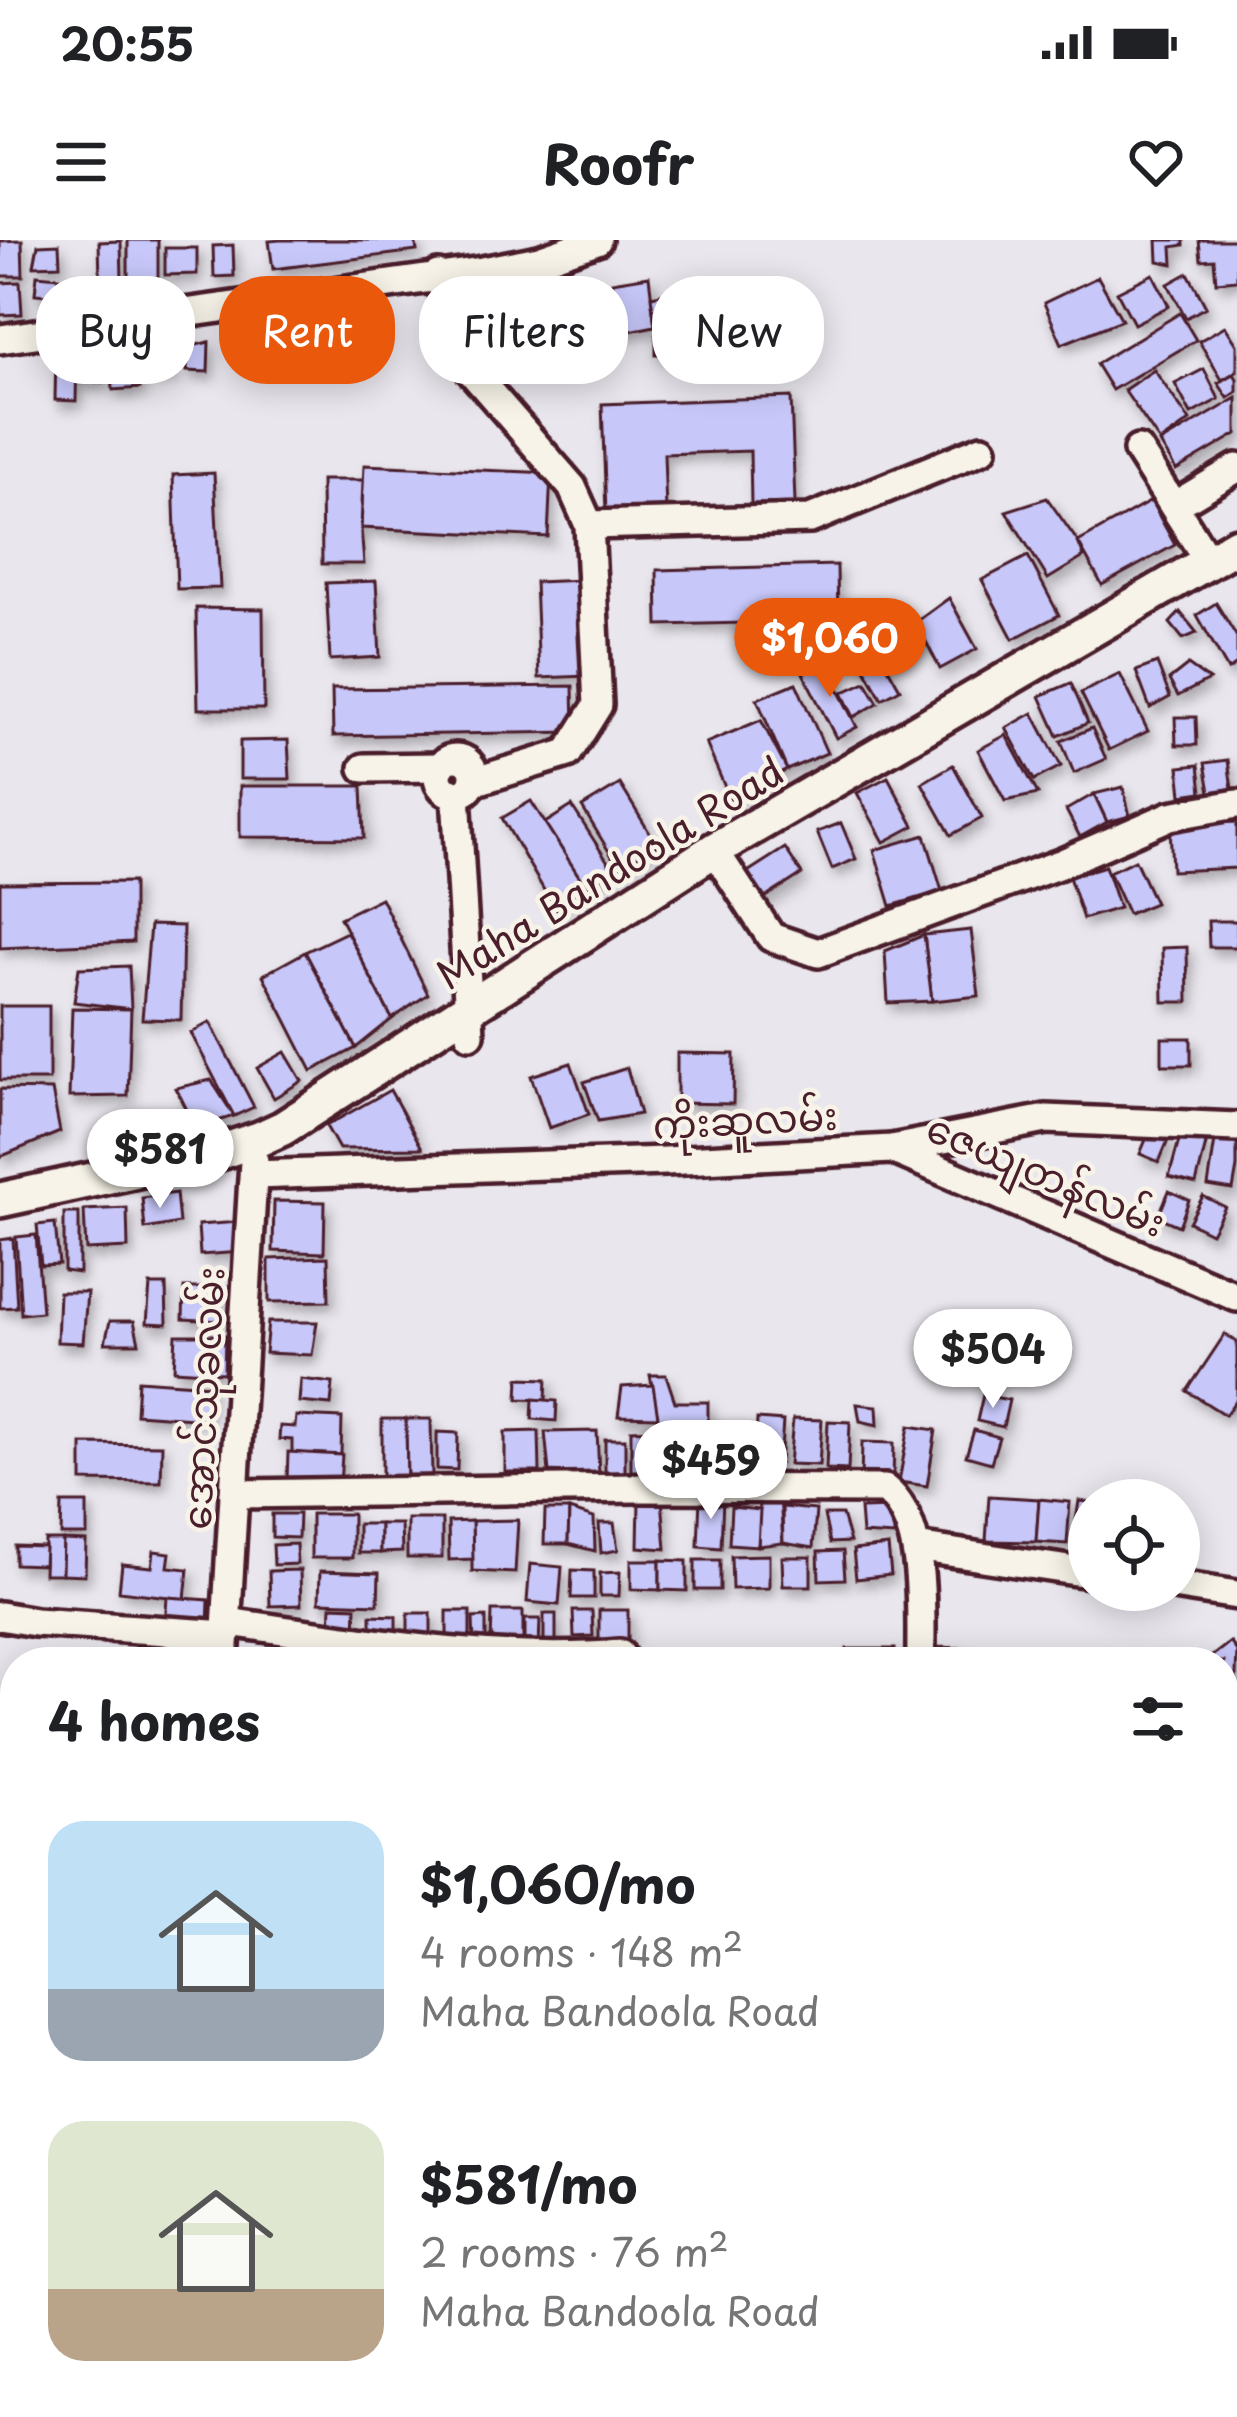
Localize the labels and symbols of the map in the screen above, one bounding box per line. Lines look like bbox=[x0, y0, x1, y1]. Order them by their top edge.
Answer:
pin: $1,060 bbox=[732, 598, 928, 700]
street label: Maha Bandoola Road bbox=[424, 740, 794, 1002]
street label: ကိုးဆူလမ်း bbox=[651, 1084, 839, 1157]
street label: ဇေယျတန်လမ်း bbox=[916, 1096, 1176, 1254]
pin: $581 bbox=[89, 1109, 231, 1211]
street label: အောင်သုခလမ်း bbox=[165, 1265, 242, 1531]
pin: $504 bbox=[922, 1309, 1064, 1411]
pin: $459 bbox=[640, 1420, 782, 1522]

